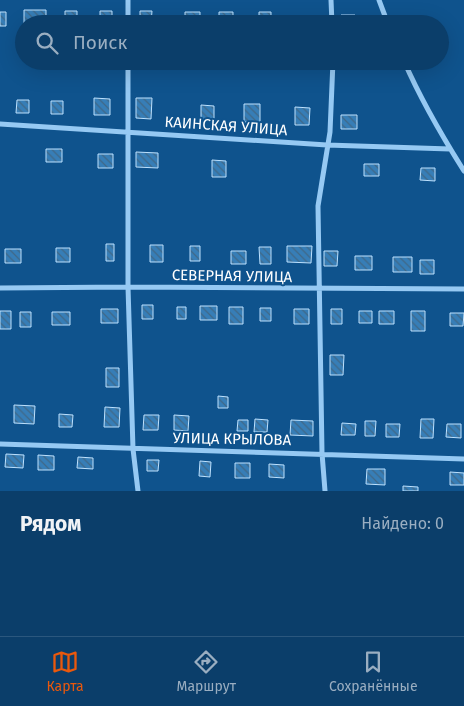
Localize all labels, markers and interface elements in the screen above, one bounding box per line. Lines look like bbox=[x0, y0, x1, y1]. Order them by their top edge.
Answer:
search box bbox=[15, 15, 449, 70]
icon: search bbox=[33, 29, 61, 57]
text: Поиск bbox=[73, 31, 127, 54]
street label: КАИНСКАЯ УЛИЦА bbox=[164, 113, 288, 139]
street label: СЕВЕРНАЯ УЛИЦА bbox=[172, 266, 293, 286]
street label: УЛИЦА КРЫЛОВА bbox=[173, 429, 292, 449]
text: Рядом bbox=[20, 511, 81, 537]
text: Найдено: 0 bbox=[361, 514, 444, 533]
tab: Карта bbox=[46, 648, 84, 695]
tab: Маршрут bbox=[177, 648, 236, 695]
tab: Сохранённые bbox=[329, 648, 418, 695]

